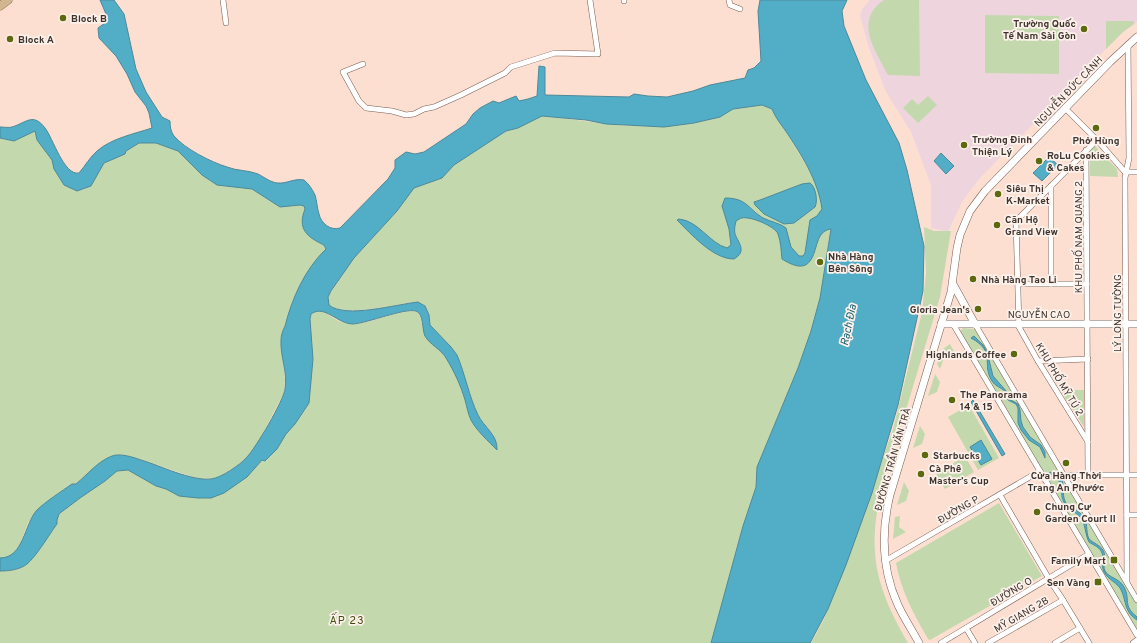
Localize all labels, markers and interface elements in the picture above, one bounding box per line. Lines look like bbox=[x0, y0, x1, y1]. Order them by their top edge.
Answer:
marker: Block B bbox=[58, 13, 68, 23]
place label: Block B bbox=[71, 13, 107, 26]
place label: Trường Quốc Tế Nam Sài Gòn bbox=[1003, 18, 1076, 43]
marker: Trường Quốc Tế Nam Sài Gòn bbox=[1079, 24, 1089, 34]
marker: Block A bbox=[5, 34, 15, 44]
place label: Block A bbox=[18, 34, 54, 47]
street label: NGUYỄN ĐỨC CẢNH bbox=[1031, 53, 1106, 130]
marker: Phở Hùng bbox=[1091, 123, 1101, 133]
place label: Trường Đinh Thiện Lý bbox=[972, 134, 1032, 159]
place label: Phở Hùng bbox=[1073, 135, 1119, 148]
marker: Trường Đinh Thiện Lý bbox=[959, 140, 969, 150]
place label: RoLu Cookies & Cakes bbox=[1047, 150, 1110, 175]
marker: RoLu Cookies & Cakes bbox=[1034, 156, 1044, 166]
street label: KHU PHỐ NAM QUANG 2 bbox=[1071, 181, 1086, 293]
place label: Siêu Thị K-Market bbox=[1006, 183, 1050, 208]
marker: Siêu Thị K-Market bbox=[993, 189, 1003, 199]
place label: Căn Hộ Grand View bbox=[1005, 214, 1059, 239]
marker: Căn Hộ Grand View bbox=[992, 220, 1002, 230]
place label: Nhà Hàng Bên Sông bbox=[828, 251, 873, 276]
marker: Nhà Hàng Bên Sông bbox=[815, 257, 825, 267]
marker: Nhà Hàng Tao Li bbox=[968, 274, 978, 284]
place label: Nhà Hàng Tao Li bbox=[981, 274, 1057, 287]
street label: LÝ LONG TƯỜNG bbox=[1112, 274, 1125, 352]
water label: Rạch Đỉa bbox=[838, 303, 860, 347]
place label: Gloria Jean's bbox=[910, 304, 970, 317]
marker: Gloria Jean's bbox=[973, 304, 983, 314]
street label: NGUYỄN CAO bbox=[1008, 307, 1070, 322]
street label: KHU PHỐ MỸ TÚ 2 bbox=[1032, 340, 1087, 419]
place label: Highlands Coffee bbox=[926, 349, 1006, 362]
marker: Highlands Coffee bbox=[1009, 349, 1019, 359]
place label: The Panorama 14 & 15 bbox=[960, 389, 1027, 414]
marker: The Panorama 14 & 15 bbox=[947, 395, 957, 405]
street label: ĐƯỜNG TRẦN VĂN TRÀ bbox=[871, 406, 914, 513]
marker: Starbucks bbox=[920, 450, 930, 460]
place label: Starbucks bbox=[933, 450, 980, 463]
marker: Cửa Hàng Thời Trang An Phước bbox=[1061, 458, 1071, 468]
place label: Cà Phê Master’s Cup bbox=[929, 463, 989, 488]
marker: Cà Phê Master’s Cup bbox=[916, 469, 926, 479]
place label: Cửa Hàng Thời Trang An Phước bbox=[1028, 470, 1104, 495]
street label: ĐƯỜNG P bbox=[936, 493, 982, 527]
place label: Chung Cư Garden Court II bbox=[1045, 501, 1116, 526]
marker: Chung Cư Garden Court II bbox=[1032, 507, 1042, 517]
place label: Family Mart bbox=[1051, 555, 1106, 568]
marker: Family Mart bbox=[1109, 555, 1119, 565]
street label: ĐƯỜNG O bbox=[988, 575, 1035, 610]
place label: Sen Vàng bbox=[1047, 577, 1090, 590]
marker: Sen Vàng bbox=[1093, 577, 1103, 587]
street label: MỸ GIANG 2B bbox=[992, 594, 1052, 636]
district label: ẤP 23 bbox=[329, 612, 365, 628]

